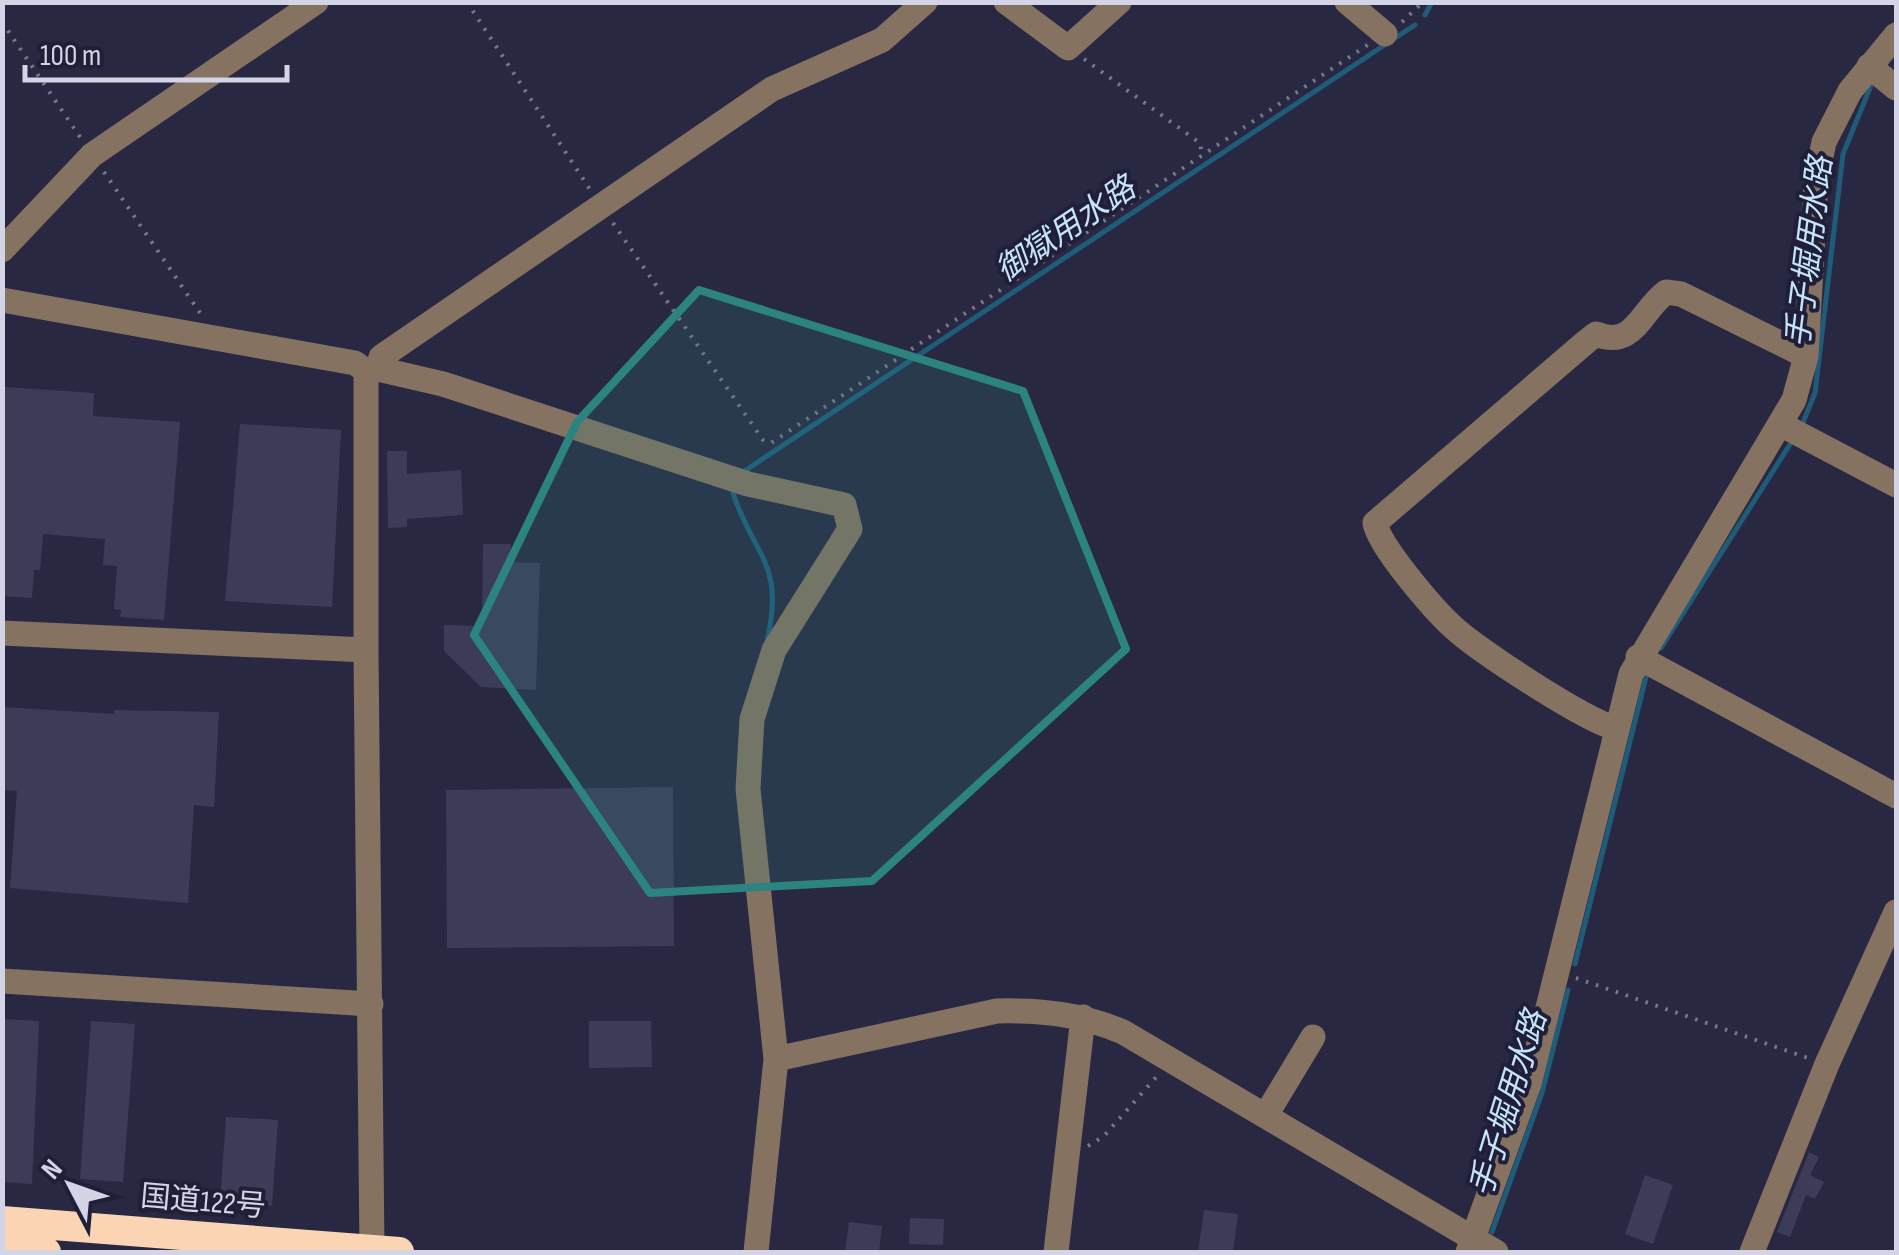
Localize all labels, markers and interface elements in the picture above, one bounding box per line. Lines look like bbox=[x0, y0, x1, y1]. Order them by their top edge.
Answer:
scale bar bbox=[25, 20, 288, 82]
text: 100 m bbox=[40, 38, 101, 74]
water label: 手子堀用水路 bbox=[1779, 151, 1841, 350]
water label: 御獄用水路 bbox=[989, 167, 1146, 291]
water label: 手子堀用水路 bbox=[1462, 1004, 1557, 1202]
north arrow bbox=[20, 1135, 120, 1235]
text: N bbox=[35, 1153, 70, 1186]
street label: 国道122号 bbox=[139, 1179, 267, 1225]

